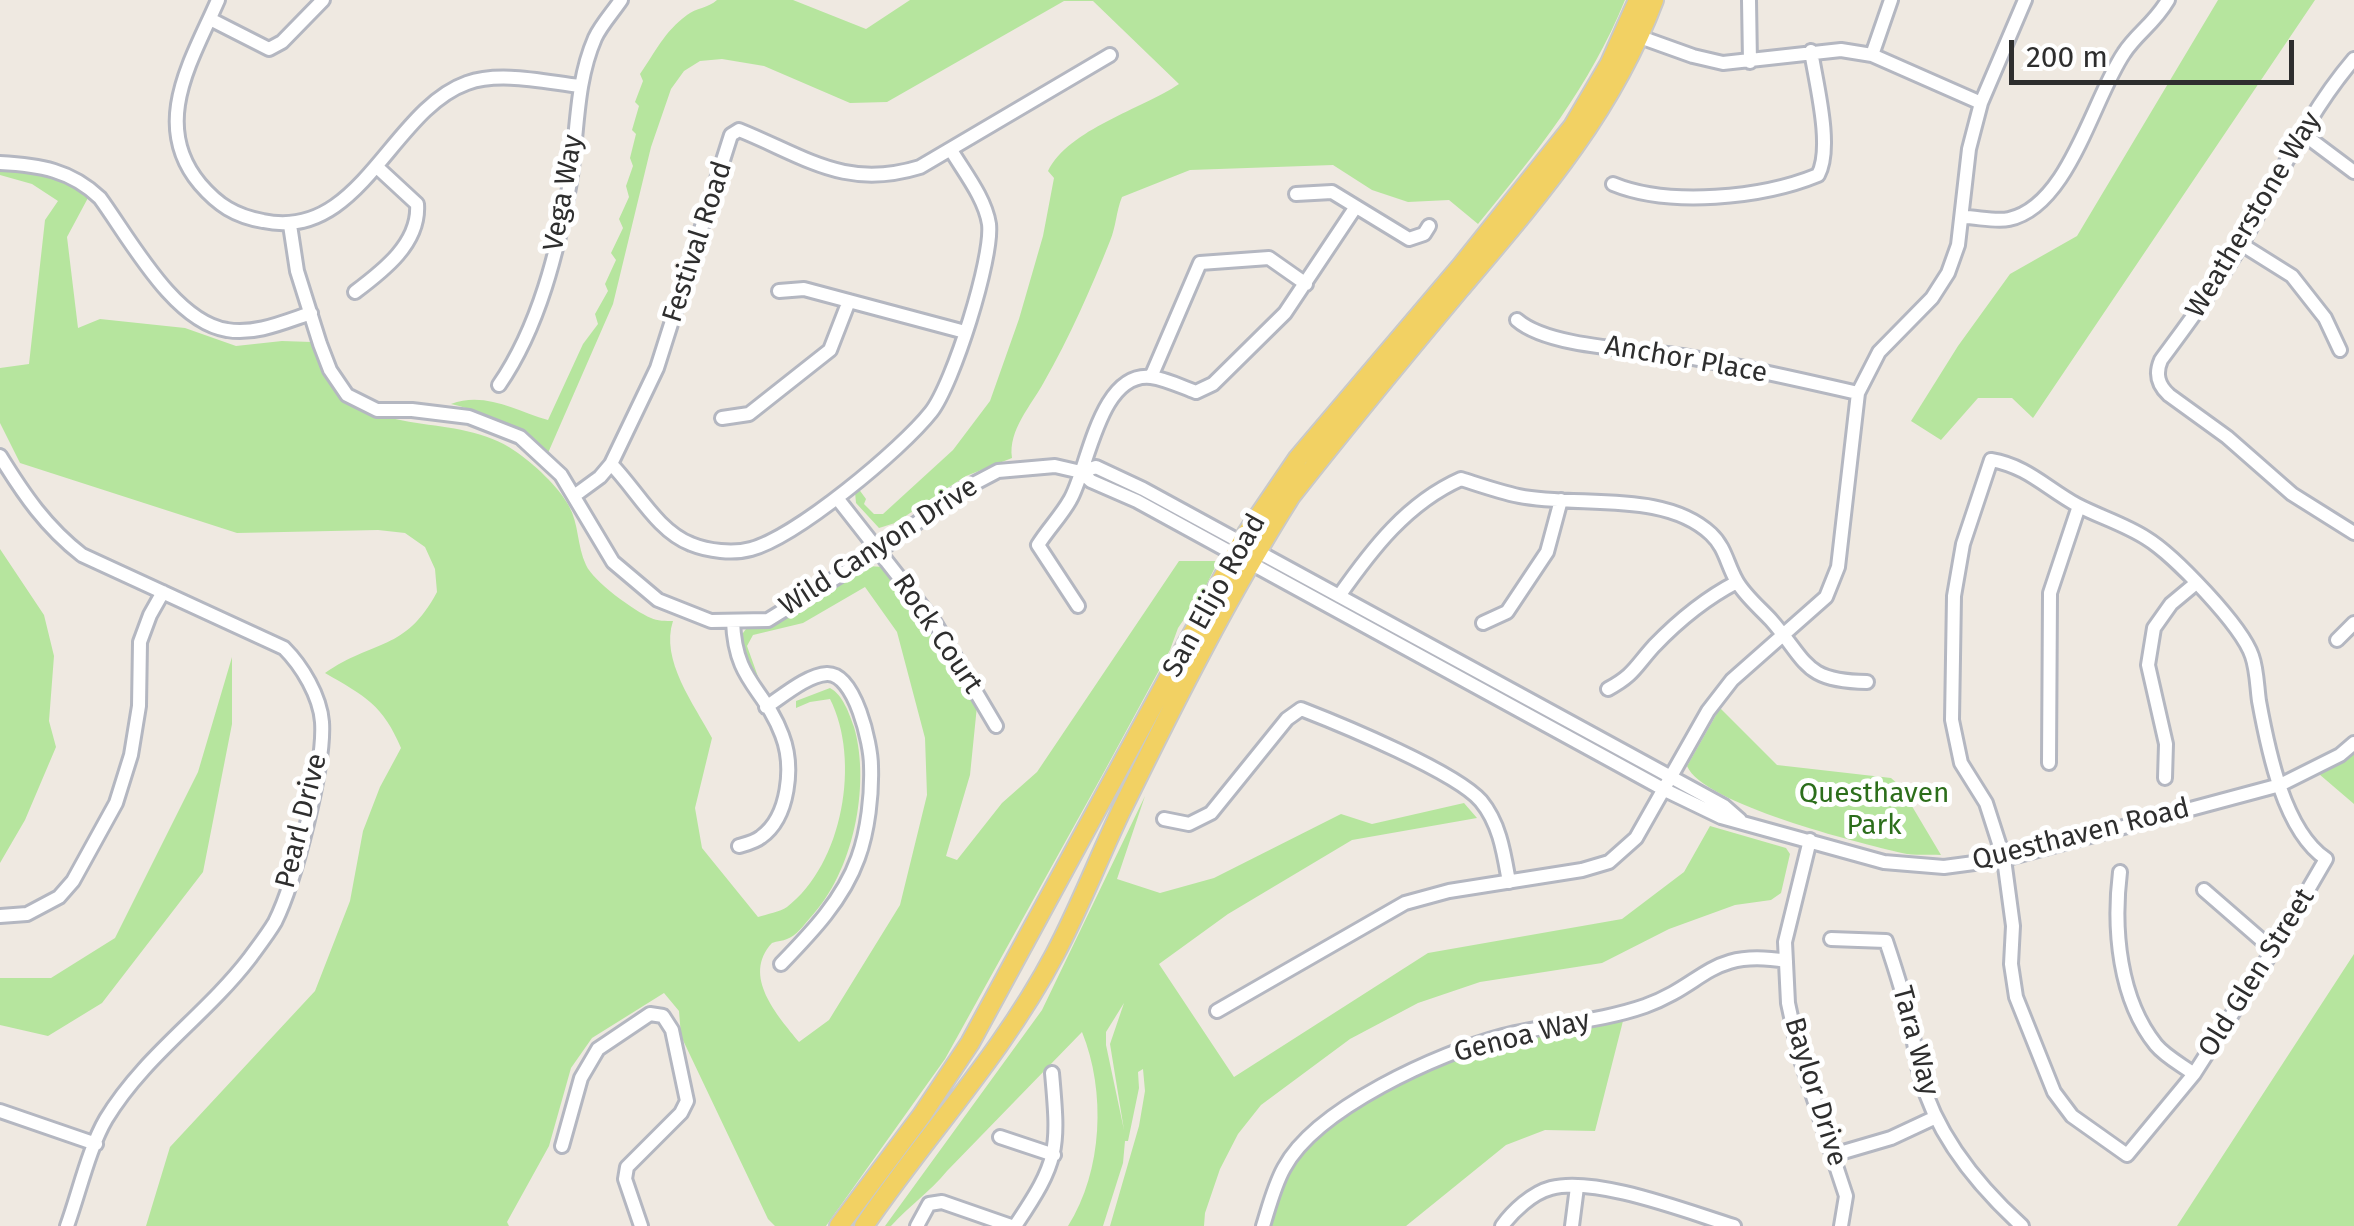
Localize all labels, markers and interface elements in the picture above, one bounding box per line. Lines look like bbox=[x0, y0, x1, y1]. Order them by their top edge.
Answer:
scale bar bbox=[2014, 20, 2299, 82]
text: 200 m bbox=[2026, 39, 2108, 75]
street label: Weatherstone Way bbox=[2179, 106, 2329, 324]
street label: Vega Way bbox=[537, 132, 591, 254]
street label: Festival Road bbox=[656, 157, 740, 327]
street label: Anchor Place bbox=[1602, 329, 1770, 391]
street label: Wild Canyon Drive bbox=[774, 470, 984, 624]
street label: San Elijo Road bbox=[1156, 509, 1274, 683]
street label: Rock Court bbox=[885, 568, 989, 700]
street label: Pearl Drive bbox=[269, 750, 335, 892]
park label: Questhaven Park bbox=[1799, 777, 1949, 843]
street label: Questhaven Road bbox=[1969, 792, 2193, 878]
street label: Old Glen Street bbox=[2192, 883, 2322, 1063]
street label: Tara Way bbox=[1884, 983, 1946, 1099]
street label: Genoa Way bbox=[1451, 1004, 1593, 1070]
street label: Baylor Drive bbox=[1776, 1013, 1854, 1171]

